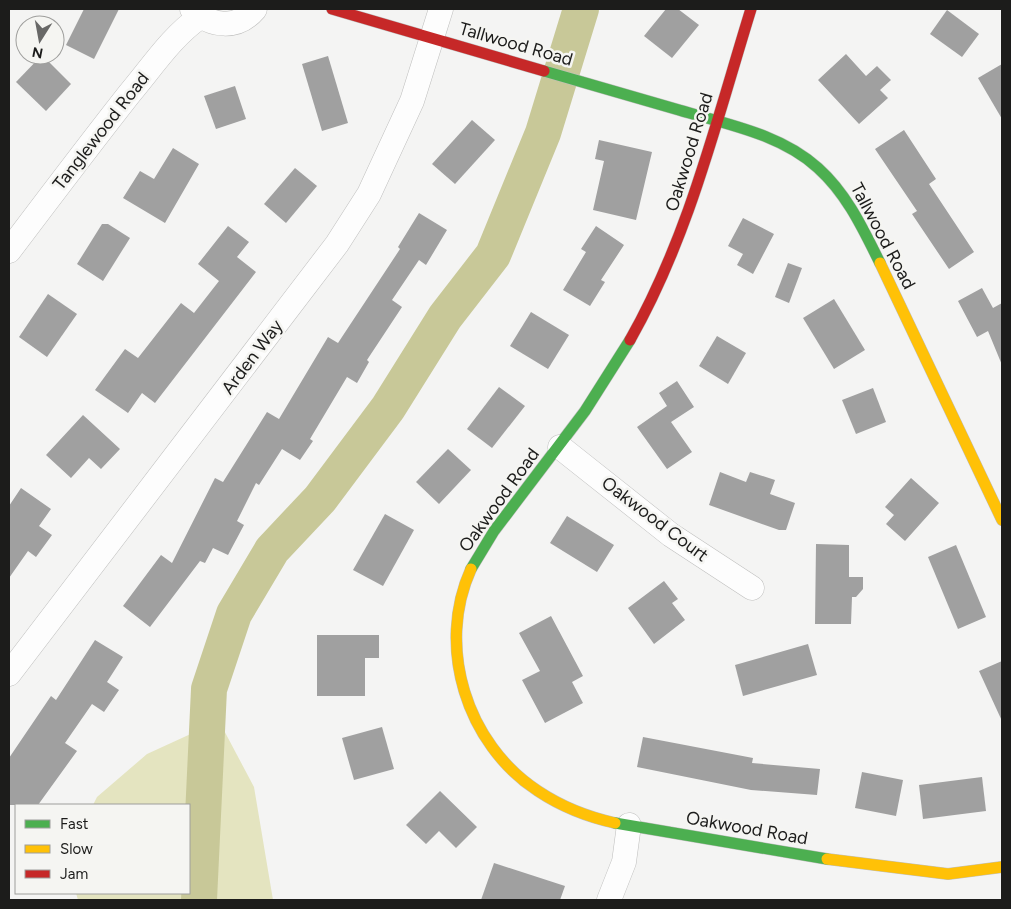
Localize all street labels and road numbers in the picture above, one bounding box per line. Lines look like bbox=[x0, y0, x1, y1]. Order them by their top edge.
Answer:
street label: Tallwood Road bbox=[457, 17, 575, 71]
street label: Tanglewood Road bbox=[48, 68, 154, 194]
street label: Oakwood Road bbox=[660, 90, 718, 214]
street label: Tallwood Road bbox=[846, 179, 920, 293]
street label: Arden Way bbox=[217, 315, 288, 399]
street label: Oakwood Road bbox=[454, 444, 544, 556]
street label: Oakwood Court bbox=[597, 472, 713, 566]
street label: Oakwood Road bbox=[684, 806, 810, 850]

